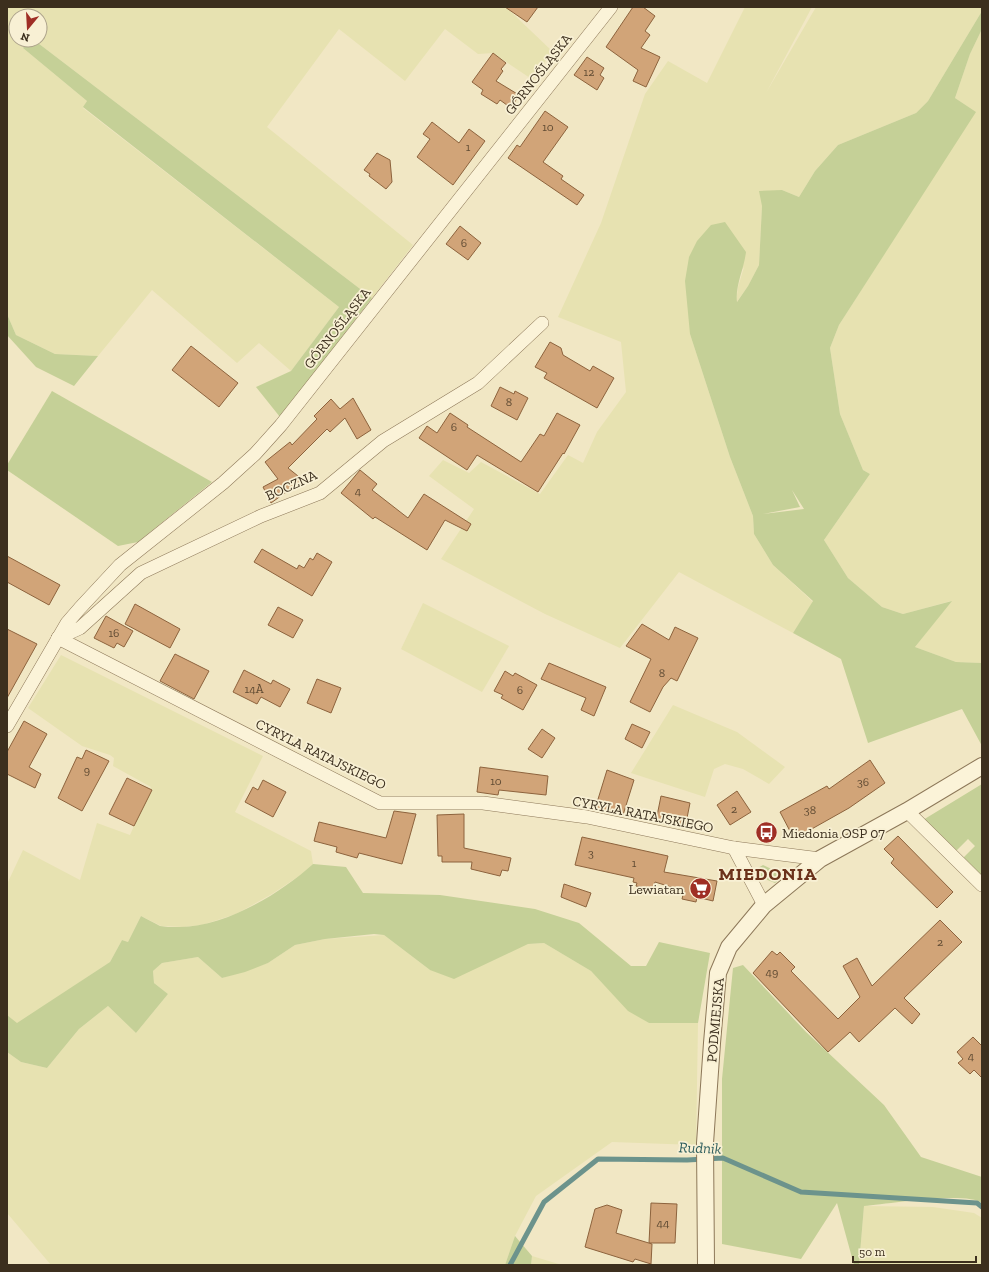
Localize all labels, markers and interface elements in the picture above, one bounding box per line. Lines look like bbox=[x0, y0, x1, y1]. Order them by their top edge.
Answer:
north arrow bbox=[8, 8, 48, 48]
text: N bbox=[18, 29, 31, 45]
street label: GÓRNOŚLĄSKA bbox=[501, 30, 576, 118]
house number: 12 bbox=[584, 65, 594, 79]
house number: 10 bbox=[542, 120, 554, 134]
house number: 1 bbox=[466, 140, 471, 154]
house number: 6 bbox=[461, 236, 467, 250]
street label: GÓRNOŚLĄSKA bbox=[300, 284, 375, 372]
house number: 8 bbox=[506, 395, 512, 409]
house number: 6 bbox=[451, 420, 457, 434]
street label: BOCZNA bbox=[263, 466, 321, 504]
house number: 4 bbox=[355, 484, 362, 498]
house number: 16 bbox=[109, 626, 120, 640]
house number: 8 bbox=[659, 666, 665, 680]
house number: 14A bbox=[245, 682, 264, 696]
house number: 6 bbox=[517, 683, 523, 697]
street label: CYRYLA RATAJSKIEGO bbox=[253, 715, 389, 794]
house number: 9 bbox=[84, 763, 90, 777]
house number: 10 bbox=[490, 774, 502, 788]
house number: 36 bbox=[857, 775, 869, 789]
street label: CYRYLA RATAJSKIEGO bbox=[571, 792, 715, 837]
house number: 2 bbox=[731, 802, 737, 816]
house number: 38 bbox=[804, 803, 816, 817]
bus stop icon: Miedonia OSP 07 bbox=[753, 820, 779, 846]
place label: Miedonia OSP 07 bbox=[782, 825, 885, 842]
house number: 3 bbox=[588, 846, 594, 860]
house number: 1 bbox=[632, 856, 637, 870]
district label: MIEDONIA bbox=[719, 863, 817, 885]
supermarket icon: Lewiatan bbox=[687, 876, 713, 902]
place label: Lewiatan bbox=[629, 881, 684, 898]
house number: 2 bbox=[937, 935, 943, 949]
house number: 49 bbox=[766, 965, 778, 979]
street label: PODMIEJSKA bbox=[703, 976, 728, 1063]
house number: 4 bbox=[968, 1049, 975, 1063]
water label: Rudnik bbox=[678, 1138, 722, 1158]
house number: 44 bbox=[657, 1216, 670, 1230]
scale bar bbox=[853, 1238, 976, 1264]
text: 50 m bbox=[859, 1245, 886, 1259]

